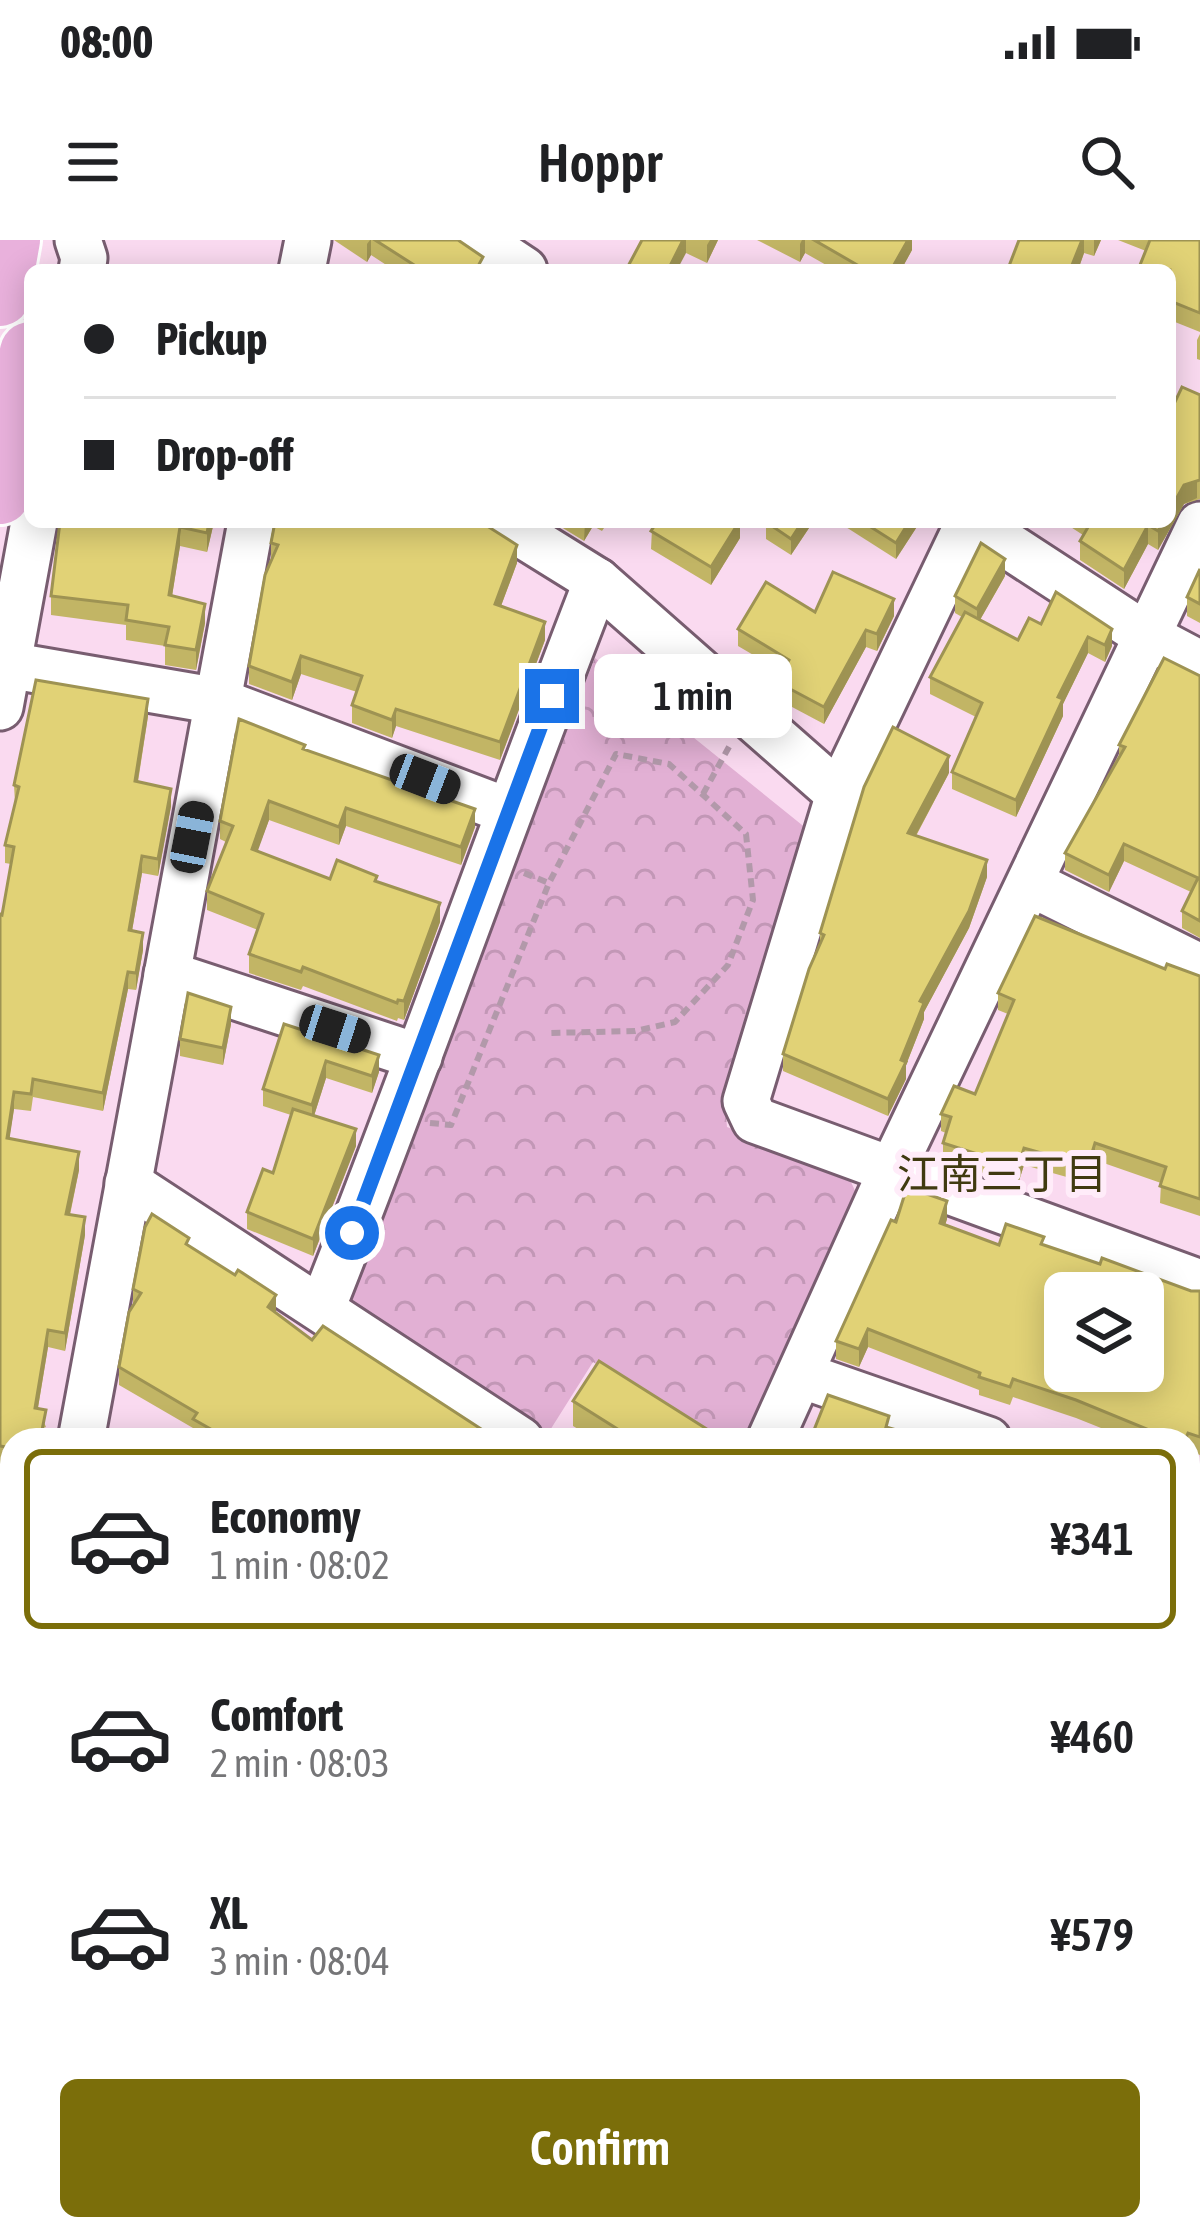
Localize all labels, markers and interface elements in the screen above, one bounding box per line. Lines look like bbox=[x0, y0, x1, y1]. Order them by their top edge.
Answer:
text: 08:00 bbox=[60, 16, 154, 68]
icon: menu bbox=[60, 129, 126, 195]
icon: search bbox=[1074, 129, 1140, 195]
text: Hoppr bbox=[538, 132, 662, 193]
text: Pickup bbox=[156, 313, 267, 365]
text: Drop-off bbox=[156, 429, 294, 481]
callout: 1 min bbox=[594, 654, 792, 738]
route end bbox=[525, 669, 579, 723]
text: 1 min bbox=[653, 674, 733, 718]
car bbox=[385, 749, 465, 809]
car bbox=[167, 798, 217, 876]
car bbox=[295, 1001, 375, 1057]
district label: 江南三丁目 bbox=[897, 1150, 1107, 1198]
route start bbox=[325, 1206, 379, 1260]
map controls bbox=[1044, 1272, 1164, 1392]
button: layers bbox=[1044, 1272, 1164, 1392]
icon: car bbox=[66, 1485, 174, 1593]
text: Economy bbox=[210, 1491, 361, 1543]
text: ¥341 bbox=[1051, 1513, 1134, 1565]
text: 1 min · 08:02 bbox=[210, 1543, 390, 1587]
icon: car bbox=[66, 1683, 174, 1791]
text: Comfort bbox=[210, 1689, 343, 1741]
text: ¥460 bbox=[1051, 1711, 1134, 1763]
text: 2 min · 08:03 bbox=[210, 1741, 390, 1785]
icon: car bbox=[66, 1881, 174, 1989]
text: XL bbox=[210, 1887, 248, 1939]
text: ¥579 bbox=[1051, 1909, 1134, 1961]
text: 3 min · 08:04 bbox=[210, 1939, 390, 1983]
button: Confirm bbox=[60, 2079, 1140, 2217]

